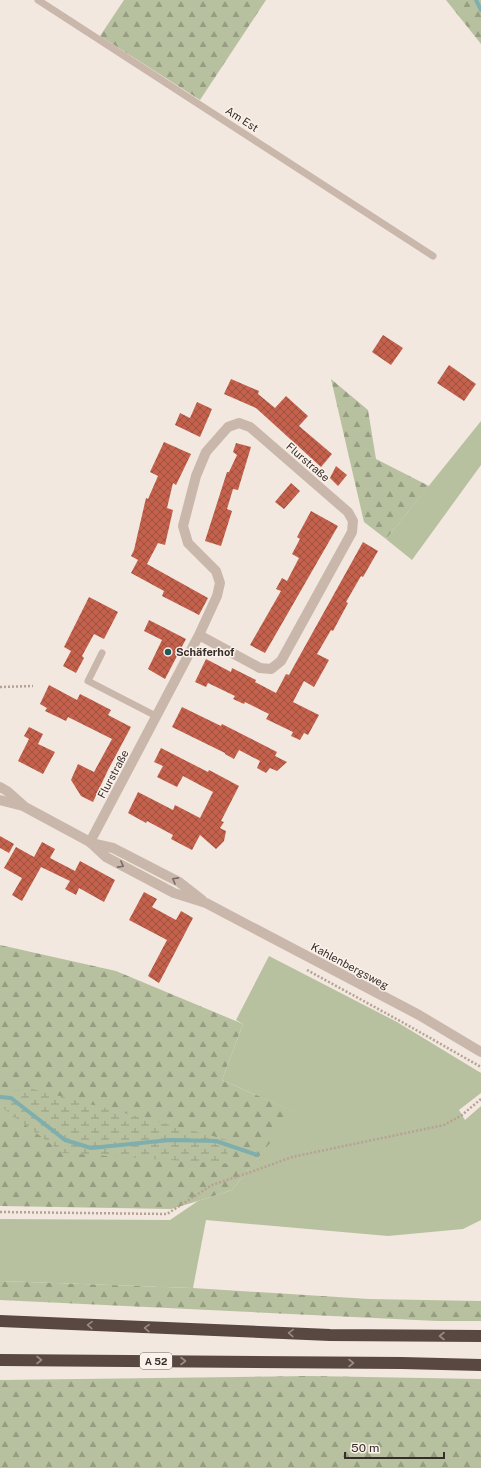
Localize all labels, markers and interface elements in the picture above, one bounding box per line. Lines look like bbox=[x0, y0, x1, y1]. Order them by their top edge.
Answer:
street label: Am Est bbox=[223, 104, 261, 134]
street label: Flurstraße bbox=[284, 440, 332, 484]
place label: Schäferhof bbox=[176, 646, 235, 658]
marker: Schäferhof bbox=[163, 647, 173, 657]
street label: Flurstraße bbox=[95, 748, 131, 800]
one-way arrow bbox=[117, 860, 125, 868]
one-way arrow bbox=[172, 878, 179, 885]
street label: Kahlenbergsweg bbox=[309, 940, 391, 992]
one-way arrow bbox=[87, 1321, 93, 1330]
one-way arrow bbox=[144, 1323, 150, 1332]
one-way arrow bbox=[288, 1329, 294, 1338]
one-way arrow bbox=[439, 1332, 445, 1340]
road number: A 52 bbox=[140, 1353, 172, 1369]
one-way arrow bbox=[36, 1356, 42, 1364]
one-way arrow bbox=[180, 1357, 186, 1365]
one-way arrow bbox=[348, 1358, 354, 1367]
scale bar bbox=[345, 1434, 444, 1460]
text: 50 m bbox=[351, 1441, 379, 1455]

